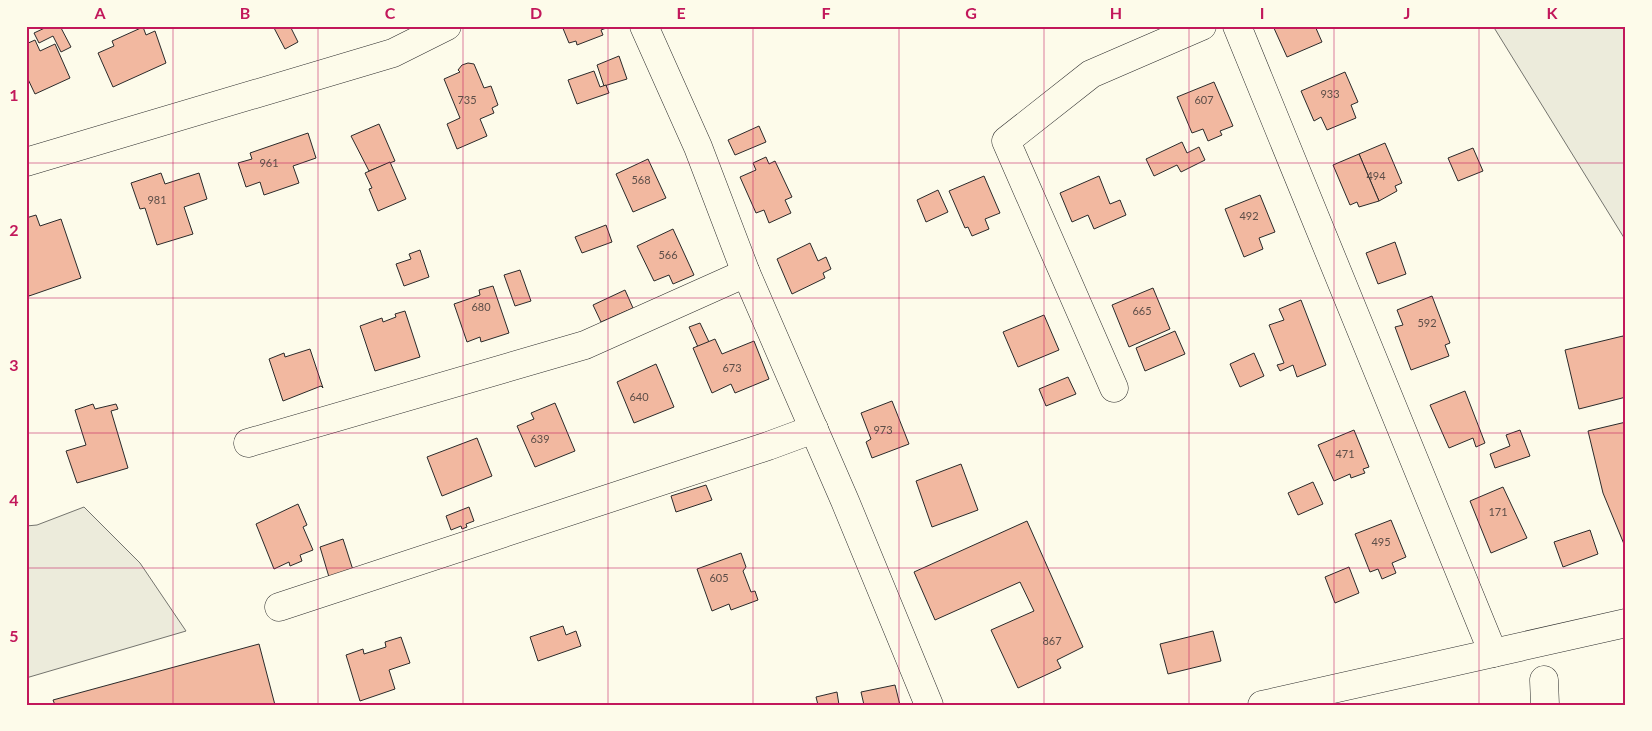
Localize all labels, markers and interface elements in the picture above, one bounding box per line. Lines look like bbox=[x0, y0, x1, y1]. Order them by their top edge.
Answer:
text: A bbox=[93, 3, 106, 22]
text: B bbox=[240, 3, 250, 22]
text: C bbox=[385, 3, 396, 22]
text: D bbox=[530, 3, 542, 22]
text: E bbox=[676, 3, 686, 22]
text: F bbox=[821, 3, 831, 22]
text: G bbox=[965, 3, 977, 22]
text: H bbox=[1110, 3, 1122, 22]
text: I bbox=[1260, 3, 1264, 22]
text: J bbox=[1404, 3, 1410, 22]
text: K bbox=[1547, 3, 1559, 22]
text: 1 bbox=[9, 85, 19, 104]
house number: 933 bbox=[1320, 87, 1340, 100]
house number: 735 bbox=[457, 93, 477, 106]
house number: 607 bbox=[1194, 93, 1214, 106]
house number: 961 bbox=[259, 156, 279, 169]
house number: 494 bbox=[1366, 169, 1386, 182]
house number: 568 bbox=[631, 173, 651, 186]
house number: 981 bbox=[147, 193, 167, 206]
house number: 492 bbox=[1239, 209, 1259, 222]
text: 2 bbox=[9, 220, 19, 239]
house number: 566 bbox=[658, 248, 678, 261]
house number: 680 bbox=[471, 300, 491, 313]
house number: 665 bbox=[1132, 304, 1152, 317]
house number: 592 bbox=[1417, 316, 1437, 329]
text: 3 bbox=[9, 355, 19, 374]
house number: 673 bbox=[722, 361, 742, 374]
house number: 640 bbox=[629, 390, 649, 403]
house number: 973 bbox=[873, 423, 893, 436]
house number: 639 bbox=[530, 432, 550, 445]
house number: 471 bbox=[1335, 447, 1355, 460]
text: 4 bbox=[9, 490, 19, 509]
house number: 171 bbox=[1488, 505, 1508, 518]
house number: 495 bbox=[1371, 535, 1391, 548]
house number: 605 bbox=[709, 571, 729, 584]
text: 5 bbox=[9, 626, 19, 645]
house number: 867 bbox=[1042, 634, 1062, 647]

